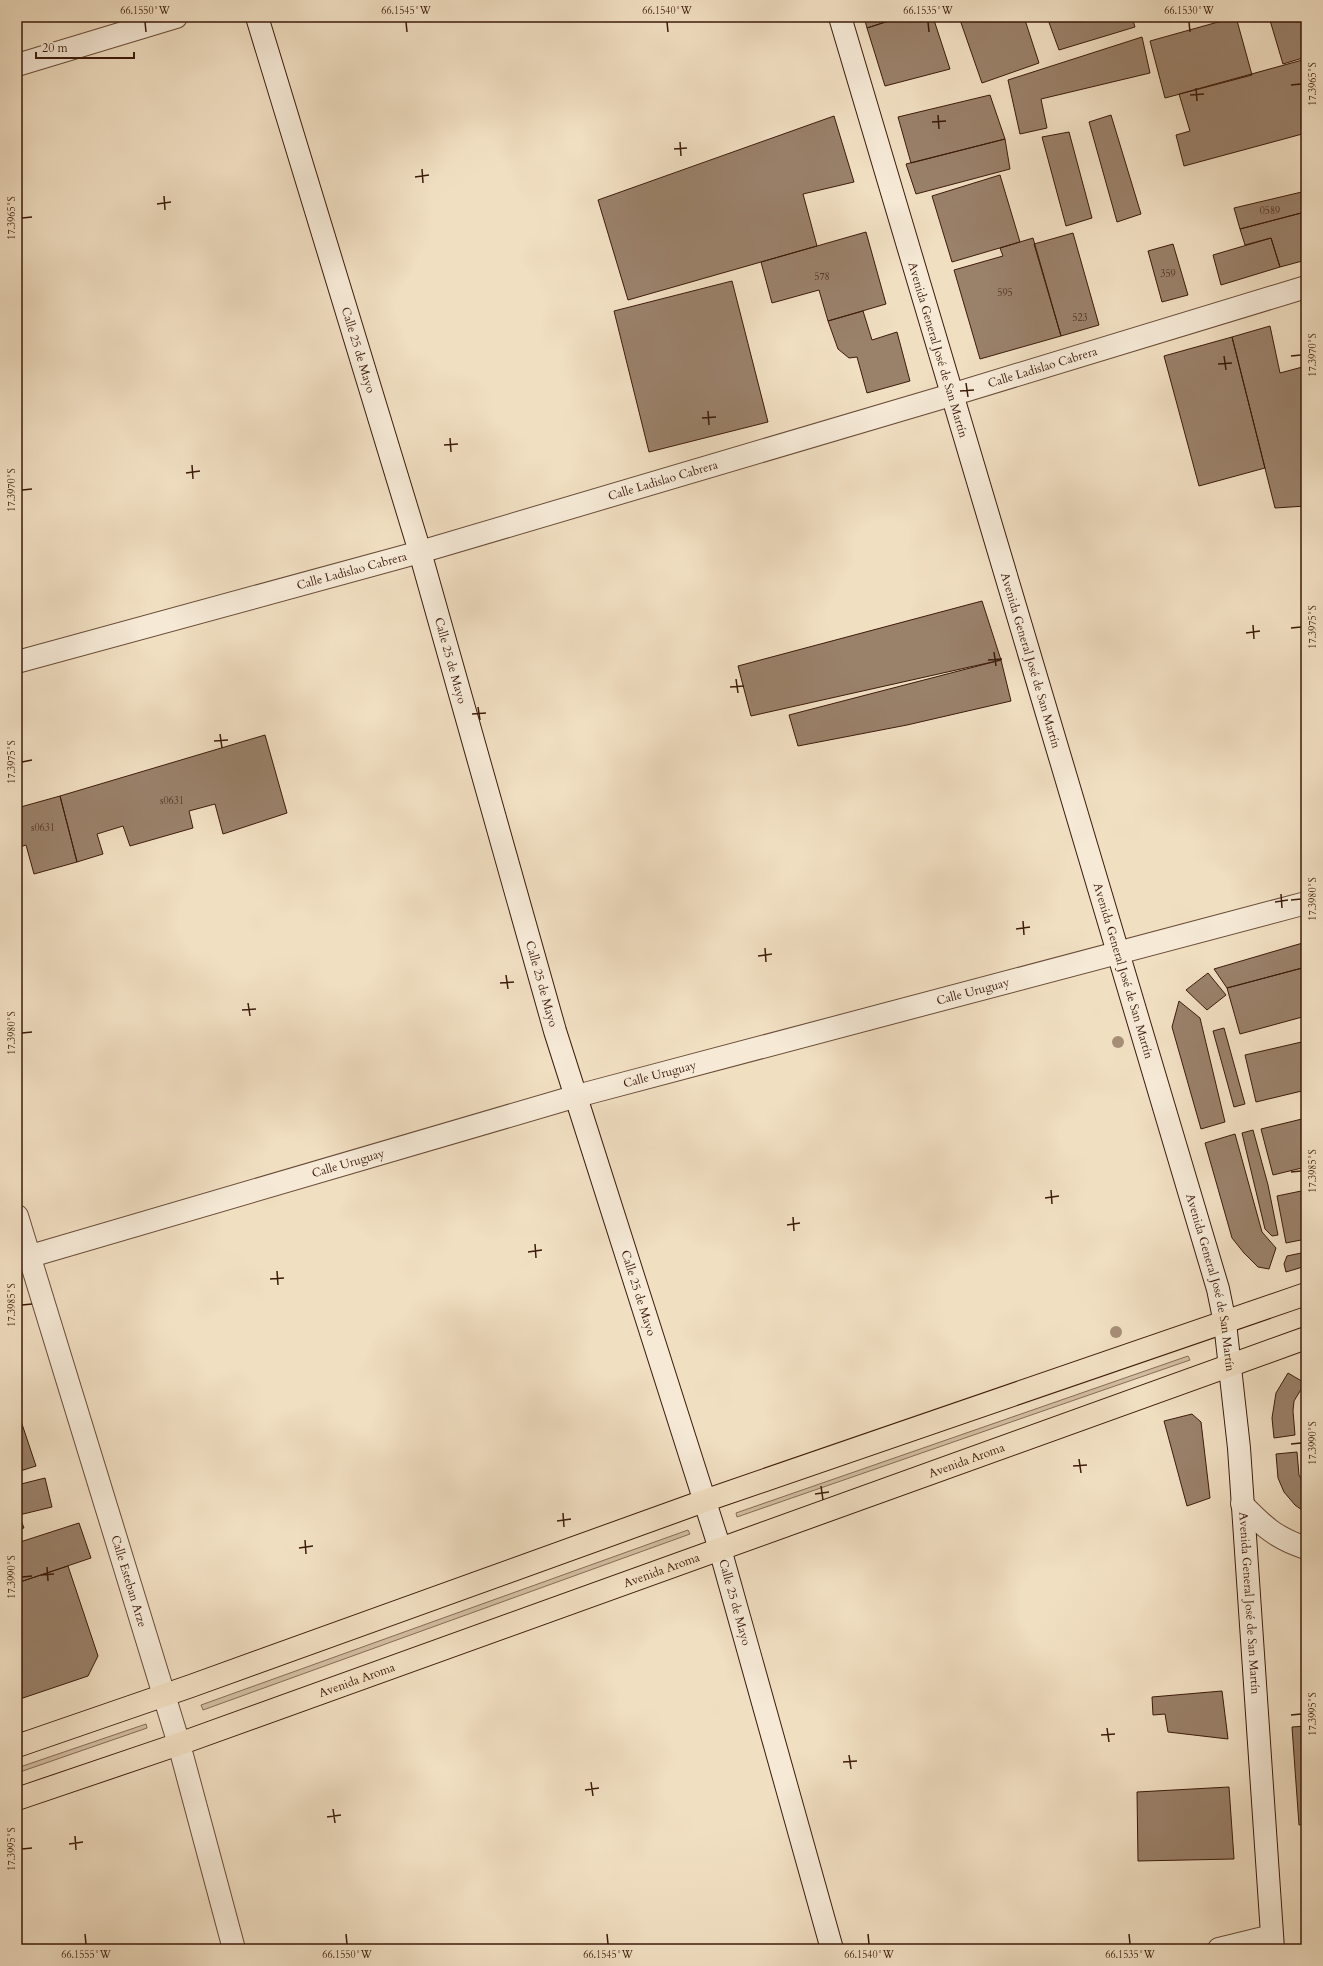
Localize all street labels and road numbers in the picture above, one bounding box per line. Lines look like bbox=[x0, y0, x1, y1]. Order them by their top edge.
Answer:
street label: Avenida General José de San Martín bbox=[904, 260, 972, 440]
street label: Calle 25 de Mayo bbox=[338, 305, 379, 395]
street label: Calle Ladislao Cabrera bbox=[986, 343, 1100, 391]
street label: Calle Ladislao Cabrera bbox=[606, 456, 720, 504]
street label: Calle Ladislao Cabrera bbox=[295, 548, 409, 593]
street label: Avenida General José de San Martín bbox=[997, 571, 1065, 750]
street label: Calle 25 de Mayo bbox=[431, 615, 471, 706]
street label: Avenida General José de San Martín bbox=[1090, 881, 1157, 1061]
street label: Calle 25 de Mayo bbox=[522, 939, 562, 1029]
street label: Calle Uruguay bbox=[935, 974, 1012, 1009]
street label: Calle Uruguay bbox=[621, 1057, 698, 1091]
street label: Calle Uruguay bbox=[310, 1145, 387, 1181]
street label: Avenida General José de San Martín bbox=[1182, 1191, 1238, 1372]
street label: Calle 25 de Mayo bbox=[617, 1248, 660, 1338]
street label: Avenida Aroma bbox=[926, 1439, 1007, 1481]
street label: Avenida General José de San Martín bbox=[1235, 1511, 1264, 1695]
street label: Calle Esteban Arze bbox=[107, 1533, 151, 1629]
street label: Avenida Aroma bbox=[621, 1549, 703, 1591]
street label: Calle 25 de Mayo bbox=[715, 1557, 755, 1648]
street label: Avenida Aroma bbox=[316, 1659, 398, 1701]

